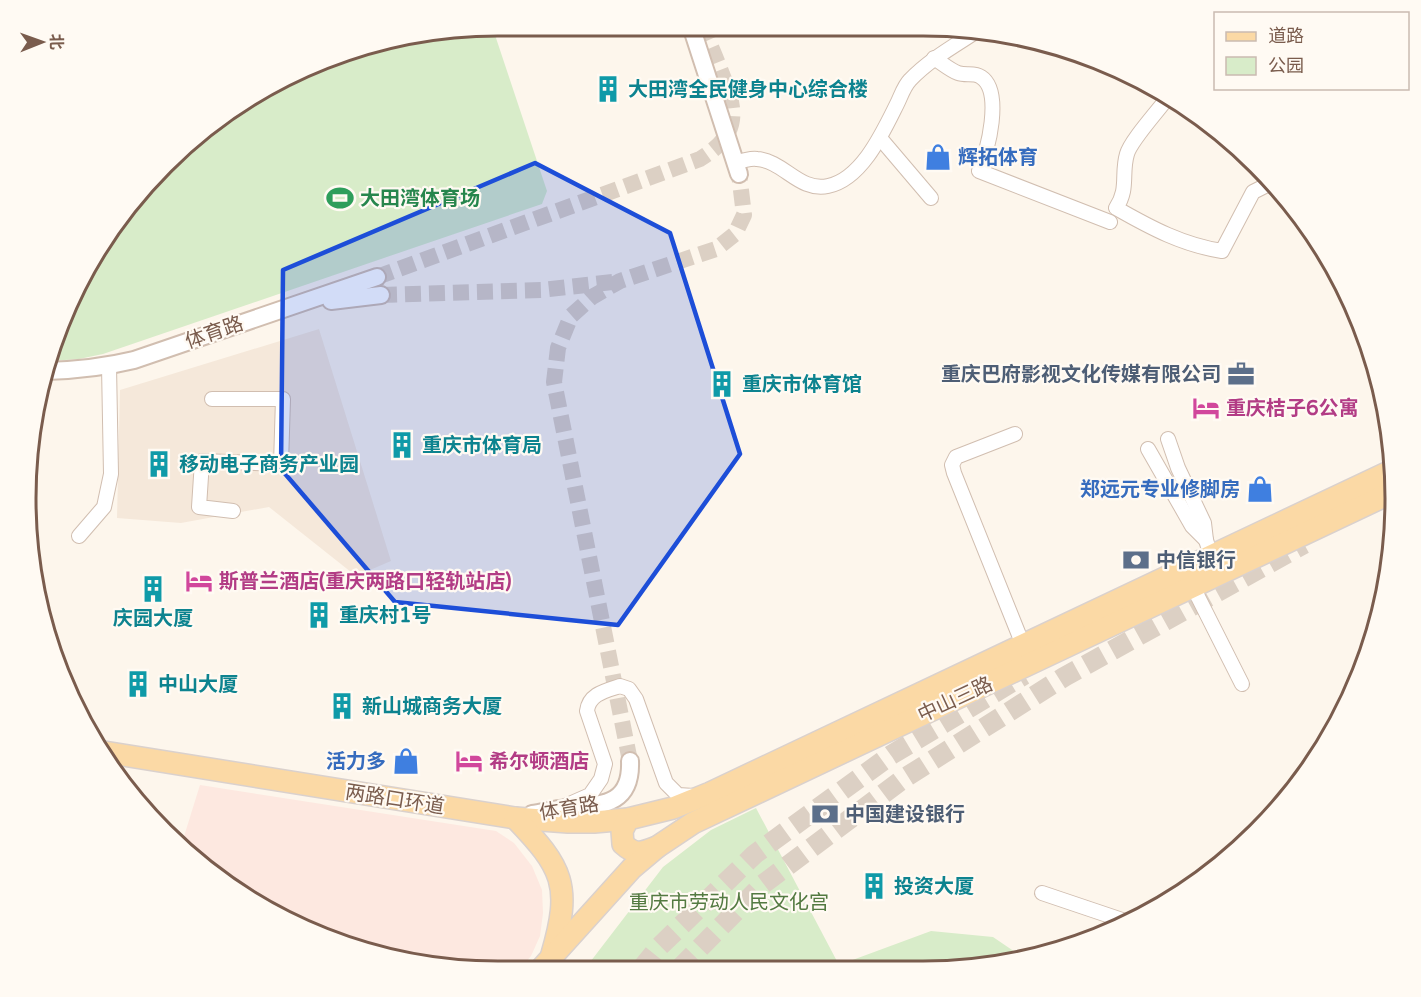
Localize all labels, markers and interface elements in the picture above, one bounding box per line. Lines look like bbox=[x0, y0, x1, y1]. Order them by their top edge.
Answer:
north arrow bbox=[12, 12, 72, 72]
legend bbox=[1214, 12, 1409, 90]
text: 道路 bbox=[1268, 25, 1304, 47]
text: 北 bbox=[46, 34, 66, 50]
text: 公园 bbox=[1268, 55, 1304, 77]
building icon: 大田湾全民健身中心综合楼 bbox=[593, 74, 623, 104]
place label: 大田湾全民健身中心综合楼 bbox=[628, 78, 868, 102]
shop icon: 辉拓体育 bbox=[923, 142, 953, 172]
place label: 辉拓体育 bbox=[958, 146, 1038, 170]
sports icon: 大田湾体育场 bbox=[325, 183, 355, 213]
place label: 大田湾体育场 bbox=[360, 187, 480, 211]
street label: 体育路 bbox=[182, 312, 247, 354]
office icon: 重庆巴府影视文化传媒有限公司 bbox=[1226, 359, 1256, 389]
place label: 重庆巴府影视文化传媒有限公司 bbox=[941, 363, 1221, 387]
building icon: 重庆市体育馆 bbox=[707, 369, 737, 399]
place label: 重庆市体育馆 bbox=[742, 373, 862, 397]
hotel icon: 重庆桔子6公寓 bbox=[1191, 393, 1221, 423]
place label: 重庆桔子6公寓 bbox=[1226, 397, 1359, 421]
building icon: 重庆市体育局 bbox=[387, 430, 417, 460]
place label: 重庆市体育局 bbox=[422, 434, 542, 458]
building icon: 移动电子商务产业园 bbox=[144, 449, 174, 479]
place label: 移动电子商务产业园 bbox=[179, 453, 359, 477]
shop icon: 郑远元专业修脚房 bbox=[1245, 474, 1275, 504]
place label: 郑远元专业修脚房 bbox=[1080, 478, 1240, 502]
bank icon: 中信银行 bbox=[1121, 545, 1151, 575]
place label: 中信银行 bbox=[1156, 549, 1236, 573]
hotel icon: 斯普兰酒店(重庆两路口轻轨站店) bbox=[184, 566, 214, 596]
place label: 斯普兰酒店(重庆两路口轻轨站店) bbox=[219, 570, 511, 594]
building icon: 庆园大厦 bbox=[138, 574, 168, 604]
building icon: 重庆村1号 bbox=[304, 600, 334, 630]
place label: 重庆村1号 bbox=[339, 604, 432, 628]
place label: 庆园大厦 bbox=[113, 607, 193, 631]
building icon: 中山大厦 bbox=[123, 669, 153, 699]
street label: 中山三路 bbox=[914, 672, 997, 728]
place label: 中山大厦 bbox=[158, 673, 238, 697]
building icon: 新山城商务大厦 bbox=[327, 691, 357, 721]
place label: 新山城商务大厦 bbox=[362, 695, 502, 719]
shop icon: 活力多 bbox=[391, 746, 421, 776]
hotel icon: 希尔顿酒店 bbox=[454, 746, 484, 776]
place label: 活力多 bbox=[326, 750, 386, 774]
place label: 希尔顿酒店 bbox=[489, 750, 589, 774]
street label: 两路口环道 bbox=[344, 780, 446, 820]
street label: 体育路 bbox=[538, 792, 601, 826]
bank icon: 中国建设银行 bbox=[810, 799, 840, 829]
place label: 中国建设银行 bbox=[845, 803, 965, 827]
building icon: 投资大厦 bbox=[859, 871, 889, 901]
place label: 投资大厦 bbox=[894, 875, 974, 899]
park label: 重庆市劳动人民文化宫 bbox=[629, 891, 829, 915]

